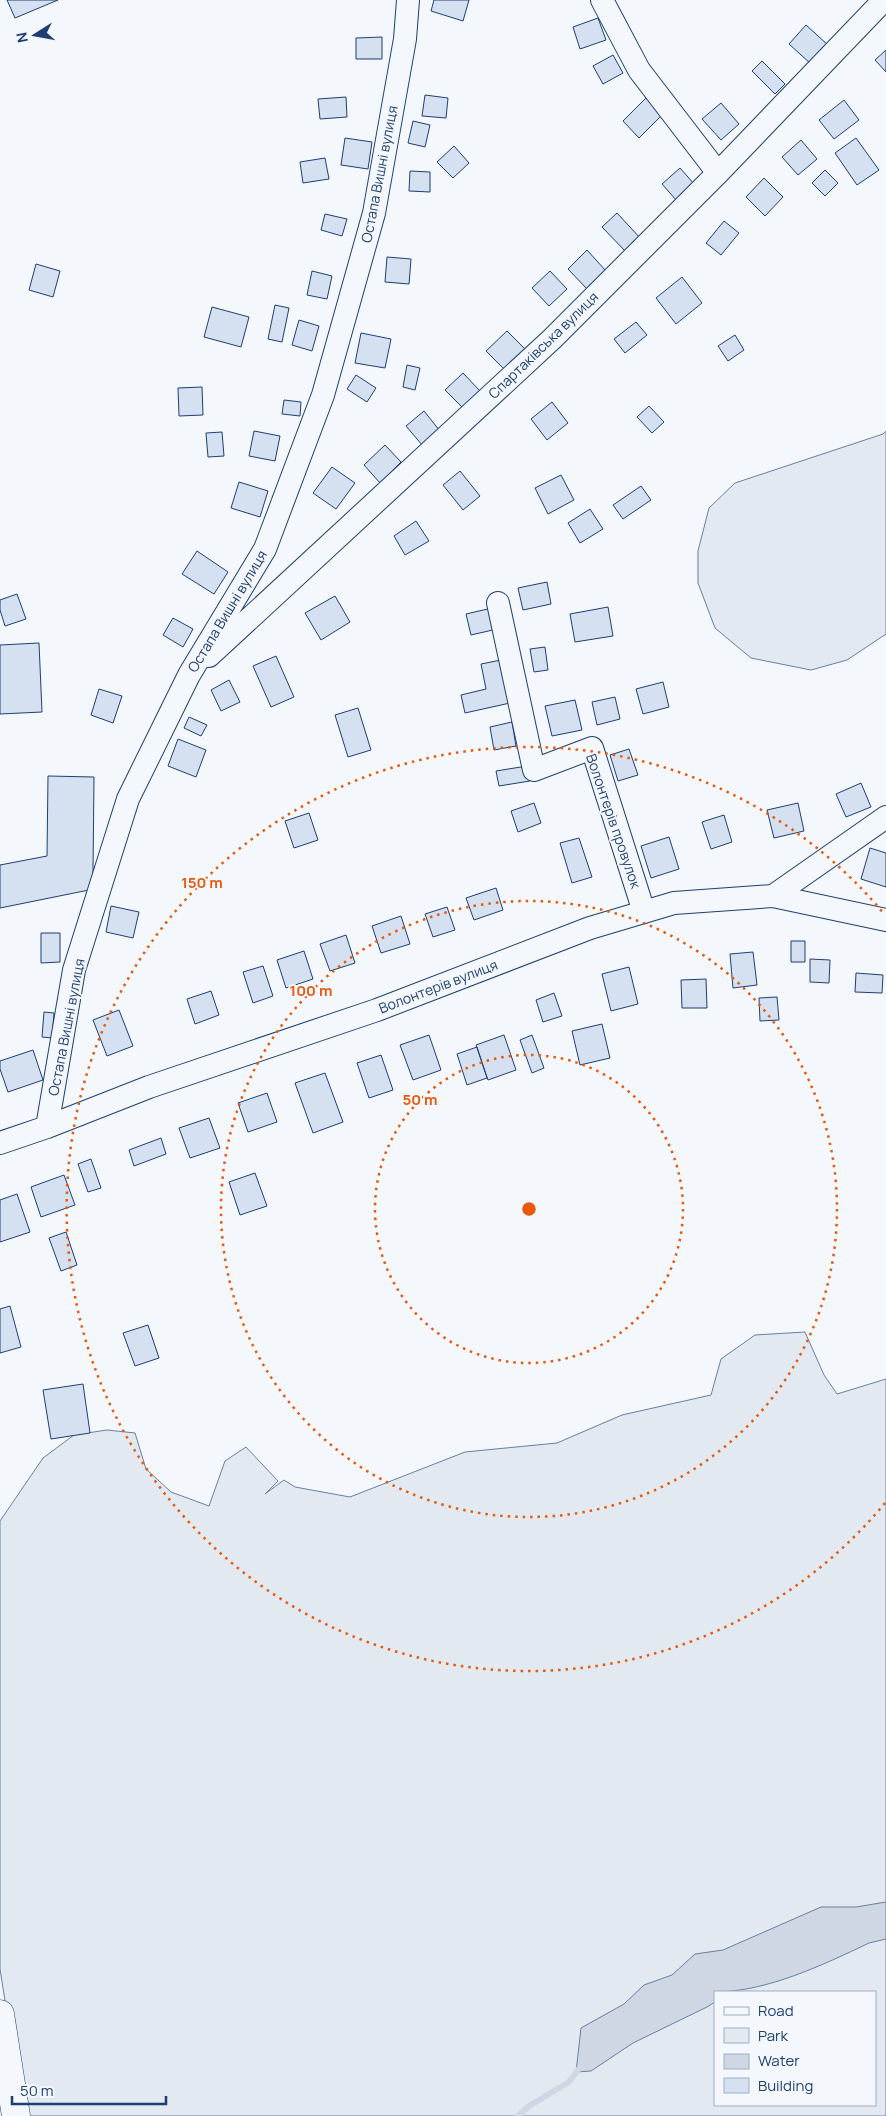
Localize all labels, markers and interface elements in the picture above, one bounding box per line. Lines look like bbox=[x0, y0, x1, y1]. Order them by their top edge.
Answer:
north arrow bbox=[10, 10, 60, 60]
text: N bbox=[11, 31, 32, 44]
street label: Остапа Вишні вулиця bbox=[356, 104, 402, 244]
street label: Спартаківська вулиця bbox=[484, 287, 602, 403]
street label: Остапа Вишні вулиця bbox=[183, 546, 271, 676]
street label: Волонтерів провулок bbox=[582, 751, 646, 892]
text: 150 m bbox=[181, 872, 223, 893]
street label: Волонтерів вулиця bbox=[376, 955, 500, 1017]
street label: Остапа Вишні вулиця bbox=[43, 957, 89, 1097]
text: 100 m bbox=[290, 980, 332, 1001]
text: 50 m bbox=[402, 1089, 438, 1110]
centre of rings bbox=[520, 1200, 538, 1218]
legend bbox=[714, 1991, 876, 2106]
text: Road bbox=[758, 2000, 794, 2021]
text: Park bbox=[758, 2025, 788, 2046]
text: Water bbox=[758, 2050, 800, 2071]
scale bar bbox=[12, 2074, 166, 2106]
text: Building bbox=[758, 2075, 813, 2096]
text: 50 m bbox=[20, 2080, 54, 2101]

